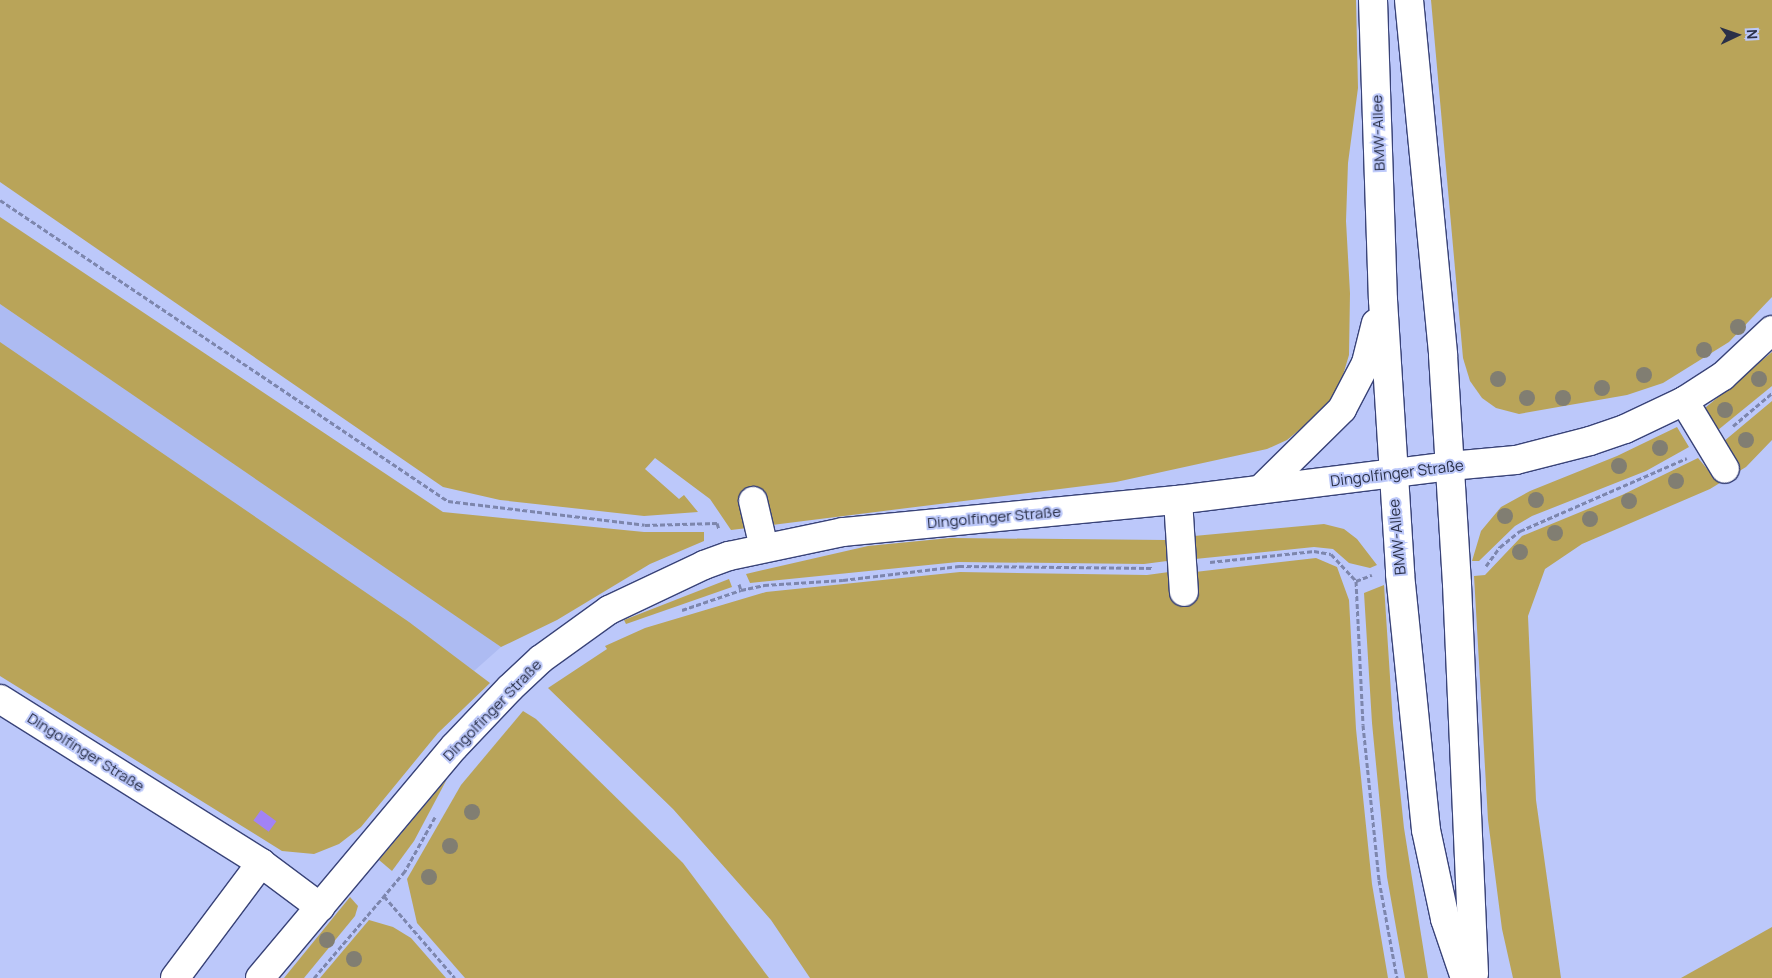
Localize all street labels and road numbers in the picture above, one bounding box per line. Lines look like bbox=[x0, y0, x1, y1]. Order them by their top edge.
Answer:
street label: BMW-Allee bbox=[1368, 95, 1388, 171]
street label: Dingolfinger Straße bbox=[1329, 456, 1465, 490]
street label: BMW-Allee bbox=[1385, 498, 1409, 576]
street label: Dingolfinger Straße bbox=[926, 502, 1062, 532]
street label: Dingolfinger Straße bbox=[439, 655, 545, 765]
street label: Dingolfinger Straße bbox=[24, 709, 148, 795]

